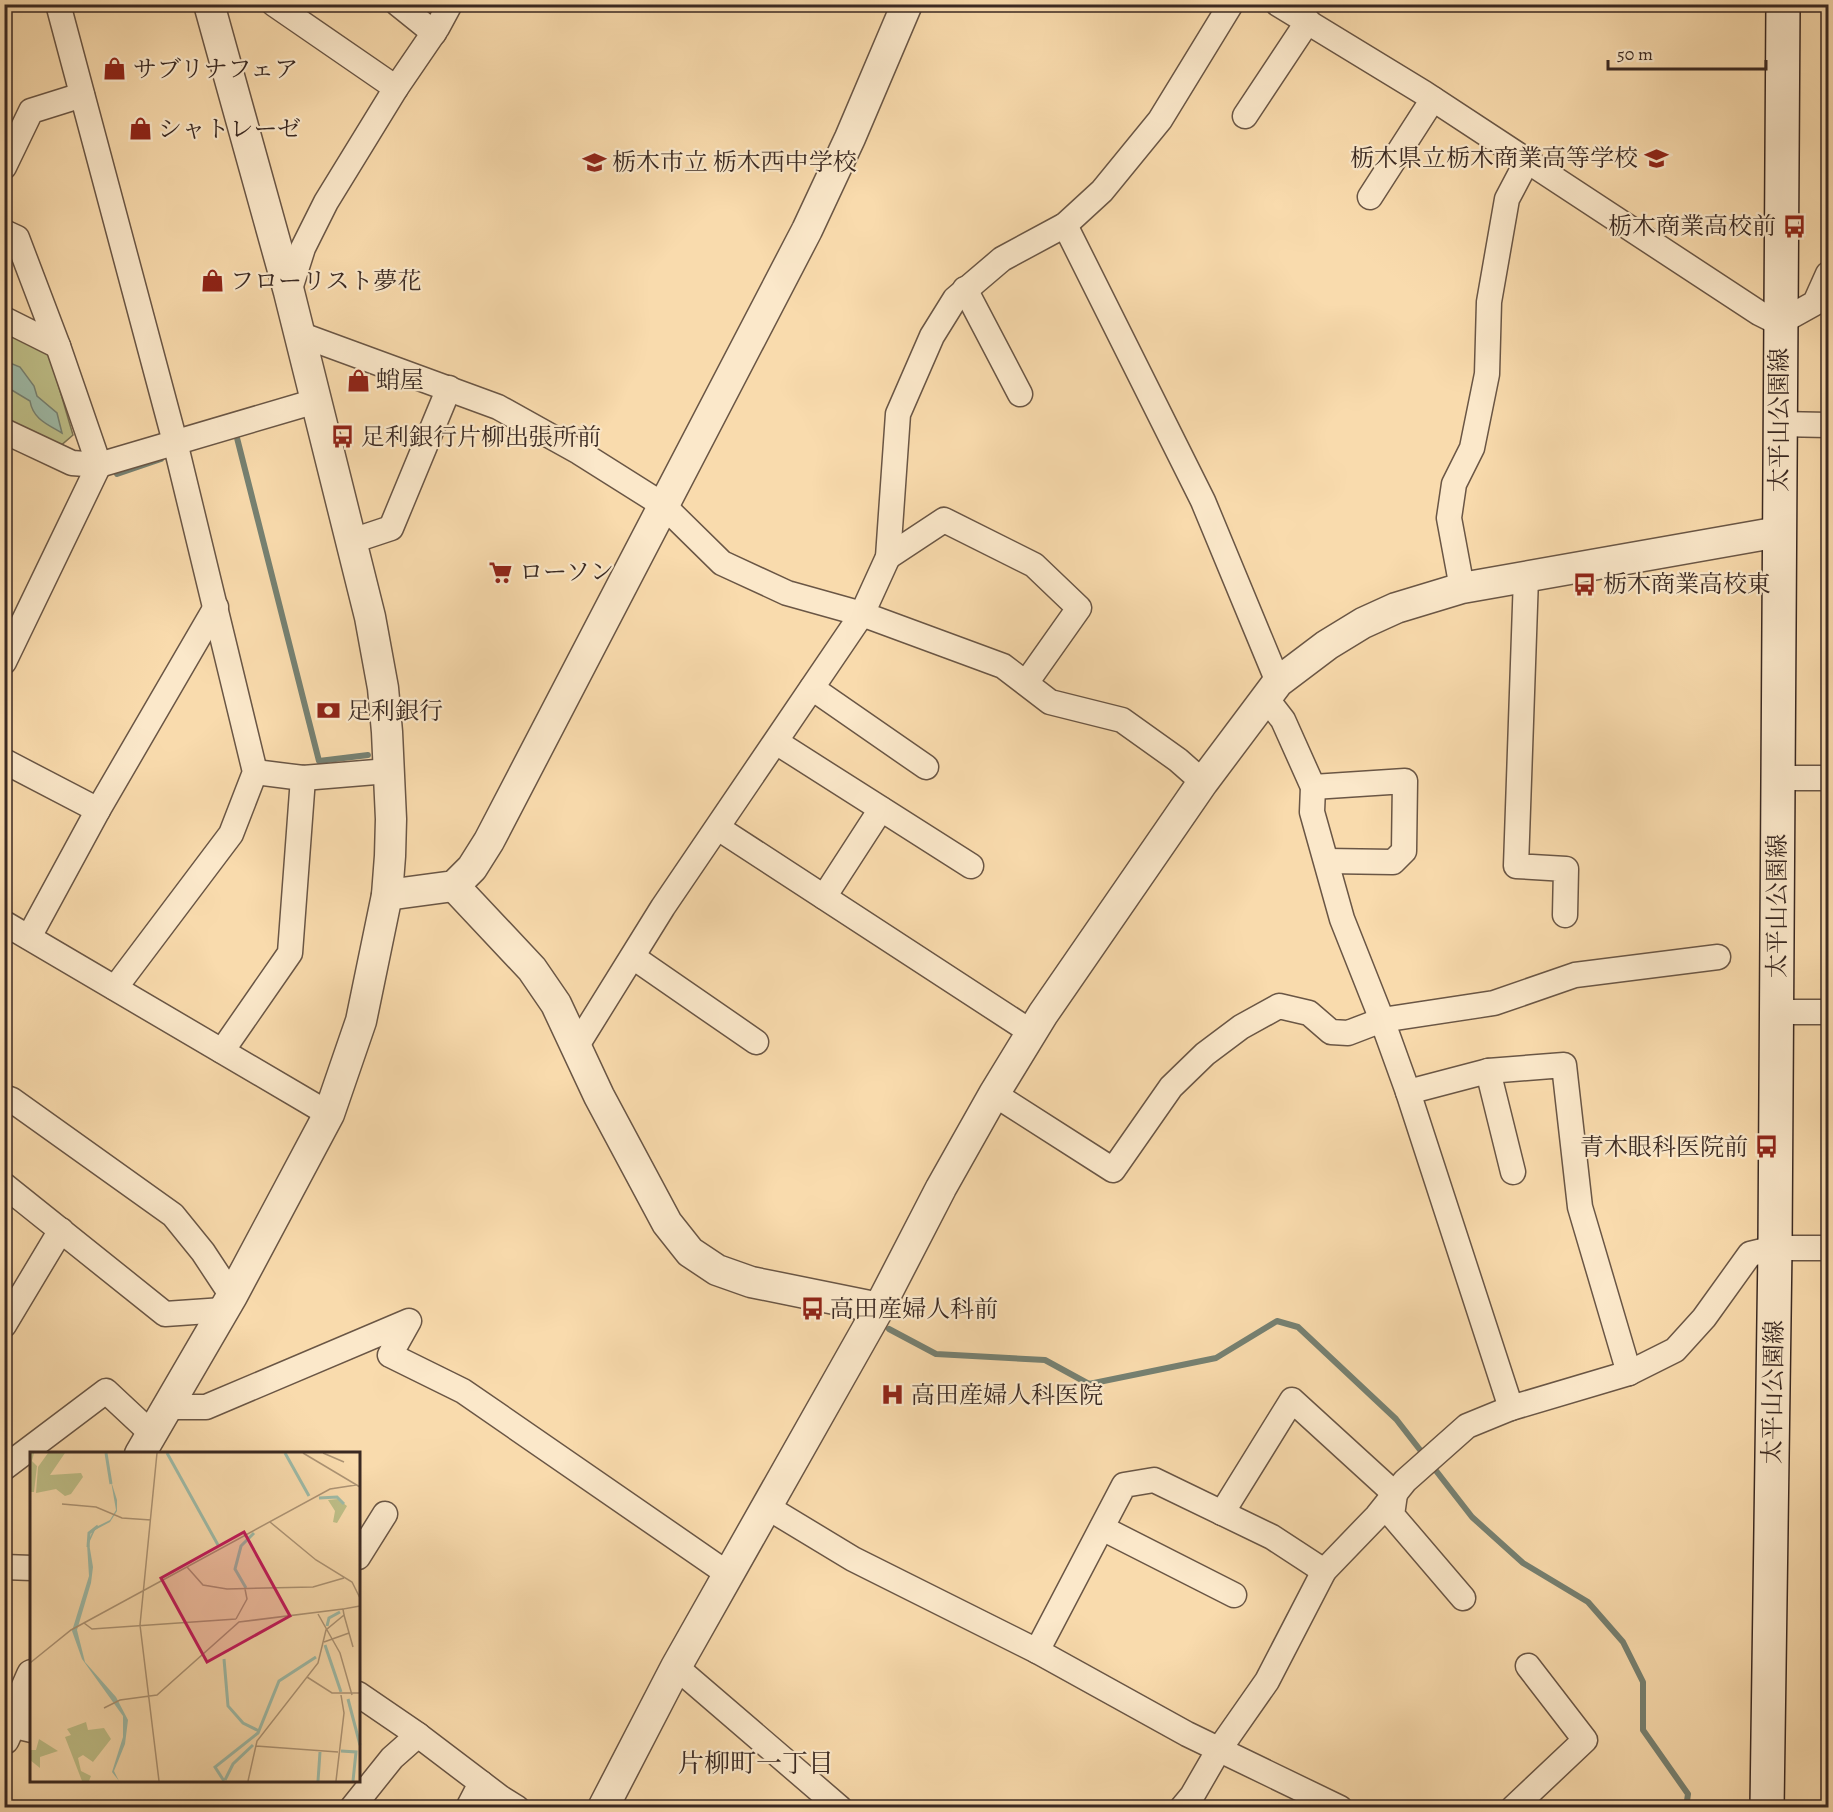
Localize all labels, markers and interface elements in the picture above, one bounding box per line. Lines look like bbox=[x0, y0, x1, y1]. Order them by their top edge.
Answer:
scale bar bbox=[1608, 33, 1766, 71]
text: 50 m bbox=[1617, 42, 1653, 66]
place label: サブリナフェア bbox=[133, 53, 298, 85]
shop icon: サブリナフェア bbox=[102, 56, 128, 82]
place label: シャトレーゼ bbox=[158, 113, 301, 145]
shop icon: シャトレーゼ bbox=[127, 116, 153, 142]
place label: 栃木県立栃木商業高等学校 bbox=[1350, 142, 1638, 174]
school or university icon: 栃木県立栃木商業高等学校 bbox=[1643, 145, 1669, 171]
place label: 栃木市立 栃木西中学校 bbox=[612, 146, 857, 178]
school or university icon: 栃木市立 栃木西中学校 bbox=[581, 149, 607, 175]
place label: 栃木商業高校前 bbox=[1608, 210, 1776, 242]
bus stop icon: 栃木商業高校前 bbox=[1781, 213, 1807, 239]
place label: フローリスト夢花 bbox=[230, 265, 422, 297]
shop icon: フローリスト夢花 bbox=[199, 268, 225, 294]
street label: 太平山公園線 bbox=[1763, 348, 1795, 492]
place label: 蛸屋 bbox=[376, 364, 424, 396]
shop icon: 蛸屋 bbox=[345, 367, 371, 393]
place label: 足利銀行片柳出張所前 bbox=[361, 421, 601, 453]
bus stop icon: 足利銀行片柳出張所前 bbox=[330, 424, 356, 450]
place label: ローソン bbox=[519, 556, 614, 588]
supermarket icon: ローソン bbox=[488, 559, 514, 585]
place label: 栃木商業高校東 bbox=[1603, 568, 1771, 600]
bus stop icon: 栃木商業高校東 bbox=[1572, 571, 1598, 597]
place label: 足利銀行 bbox=[347, 695, 443, 727]
bank icon: 足利銀行 bbox=[316, 698, 342, 724]
street label: 太平山公園線 bbox=[1761, 834, 1793, 978]
place label: 青木眼科医院前 bbox=[1580, 1131, 1748, 1163]
bus stop icon: 青木眼科医院前 bbox=[1753, 1134, 1779, 1160]
place label: 高田産婦人科前 bbox=[830, 1293, 998, 1325]
bus stop icon: 高田産婦人科前 bbox=[799, 1296, 825, 1322]
street label: 太平山公園線 bbox=[1756, 1320, 1790, 1464]
place label: 高田産婦人科医院 bbox=[911, 1379, 1103, 1411]
hospital icon: 高田産婦人科医院 bbox=[880, 1382, 906, 1408]
inset map bbox=[30, 1452, 360, 1782]
district label: 片柳町一丁目 bbox=[678, 1746, 834, 1781]

